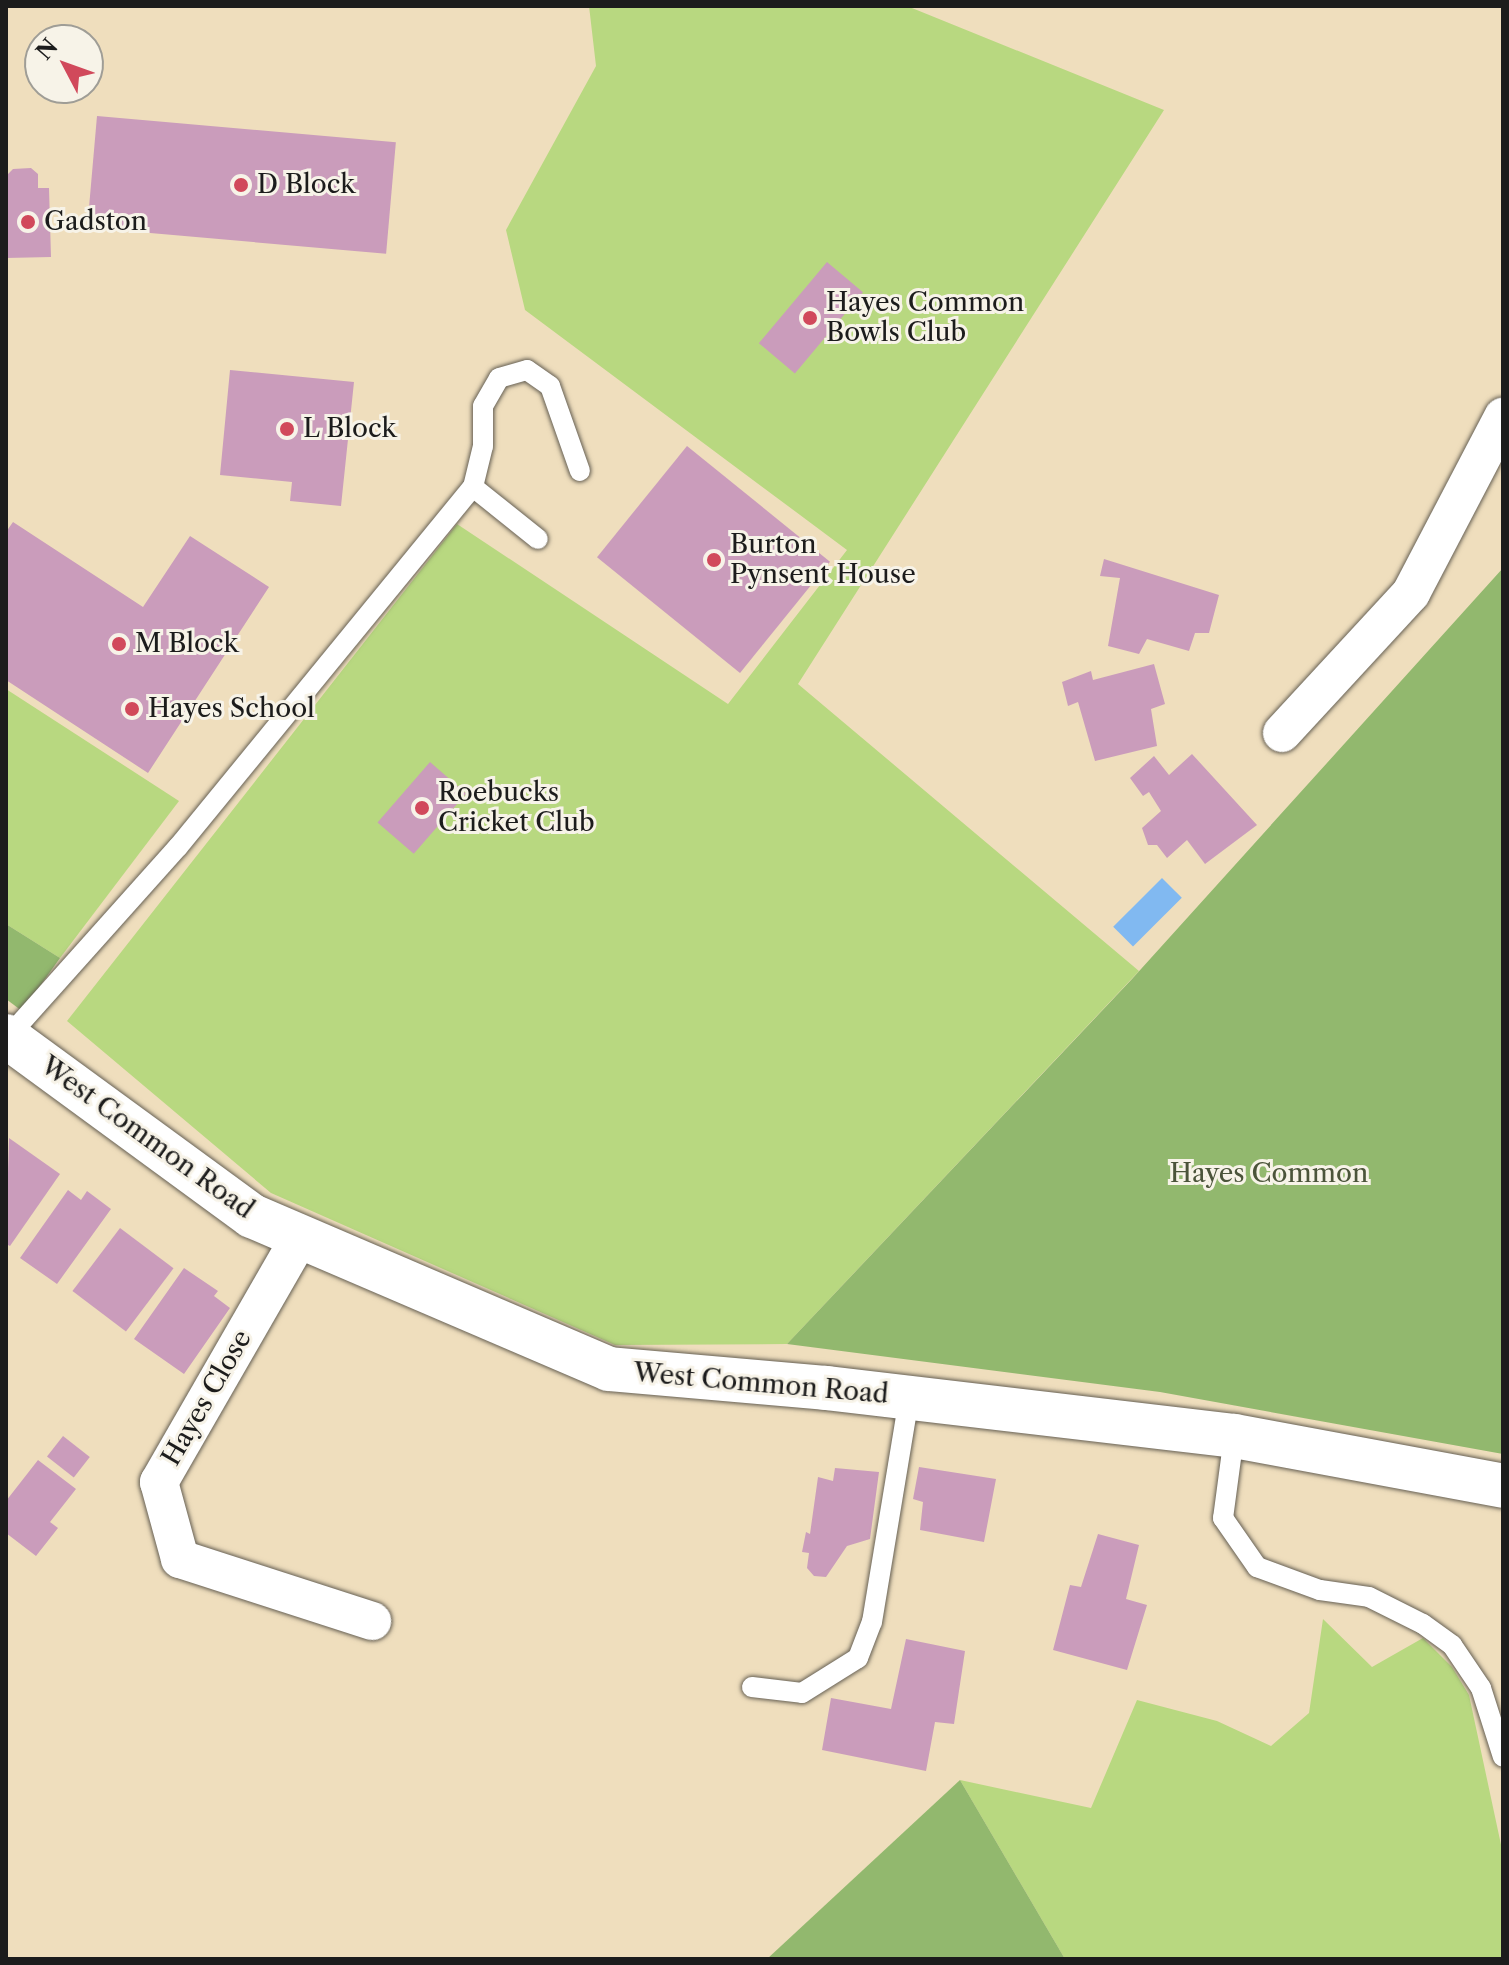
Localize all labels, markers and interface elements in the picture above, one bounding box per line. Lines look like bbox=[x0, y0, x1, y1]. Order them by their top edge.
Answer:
north arrow bbox=[24, 24, 104, 104]
text: N bbox=[31, 33, 63, 65]
place label: D Block bbox=[257, 169, 355, 201]
marker: D Block bbox=[232, 176, 250, 194]
place label: Gadston bbox=[44, 206, 147, 238]
marker: Gadston bbox=[19, 213, 37, 231]
place label: Hayes Common Bowls Club bbox=[826, 287, 1024, 348]
marker: Hayes Common Bowls Club bbox=[801, 309, 819, 327]
place label: L Block bbox=[303, 413, 397, 445]
marker: L Block bbox=[278, 420, 296, 438]
place label: Burton Pynsent House bbox=[730, 529, 916, 590]
marker: Burton Pynsent House bbox=[705, 551, 723, 569]
place label: M Block bbox=[135, 628, 239, 660]
marker: M Block bbox=[110, 635, 128, 653]
place label: Hayes School bbox=[148, 693, 315, 725]
marker: Hayes School bbox=[123, 700, 141, 718]
place label: Roebucks Cricket Club bbox=[438, 777, 595, 838]
marker: Roebucks Cricket Club bbox=[413, 799, 431, 817]
street label: West Common Road bbox=[34, 1050, 260, 1226]
park label: Hayes Common bbox=[1170, 1158, 1368, 1190]
street label: Hayes Close bbox=[156, 1325, 258, 1471]
street label: West Common Road bbox=[632, 1357, 890, 1411]

